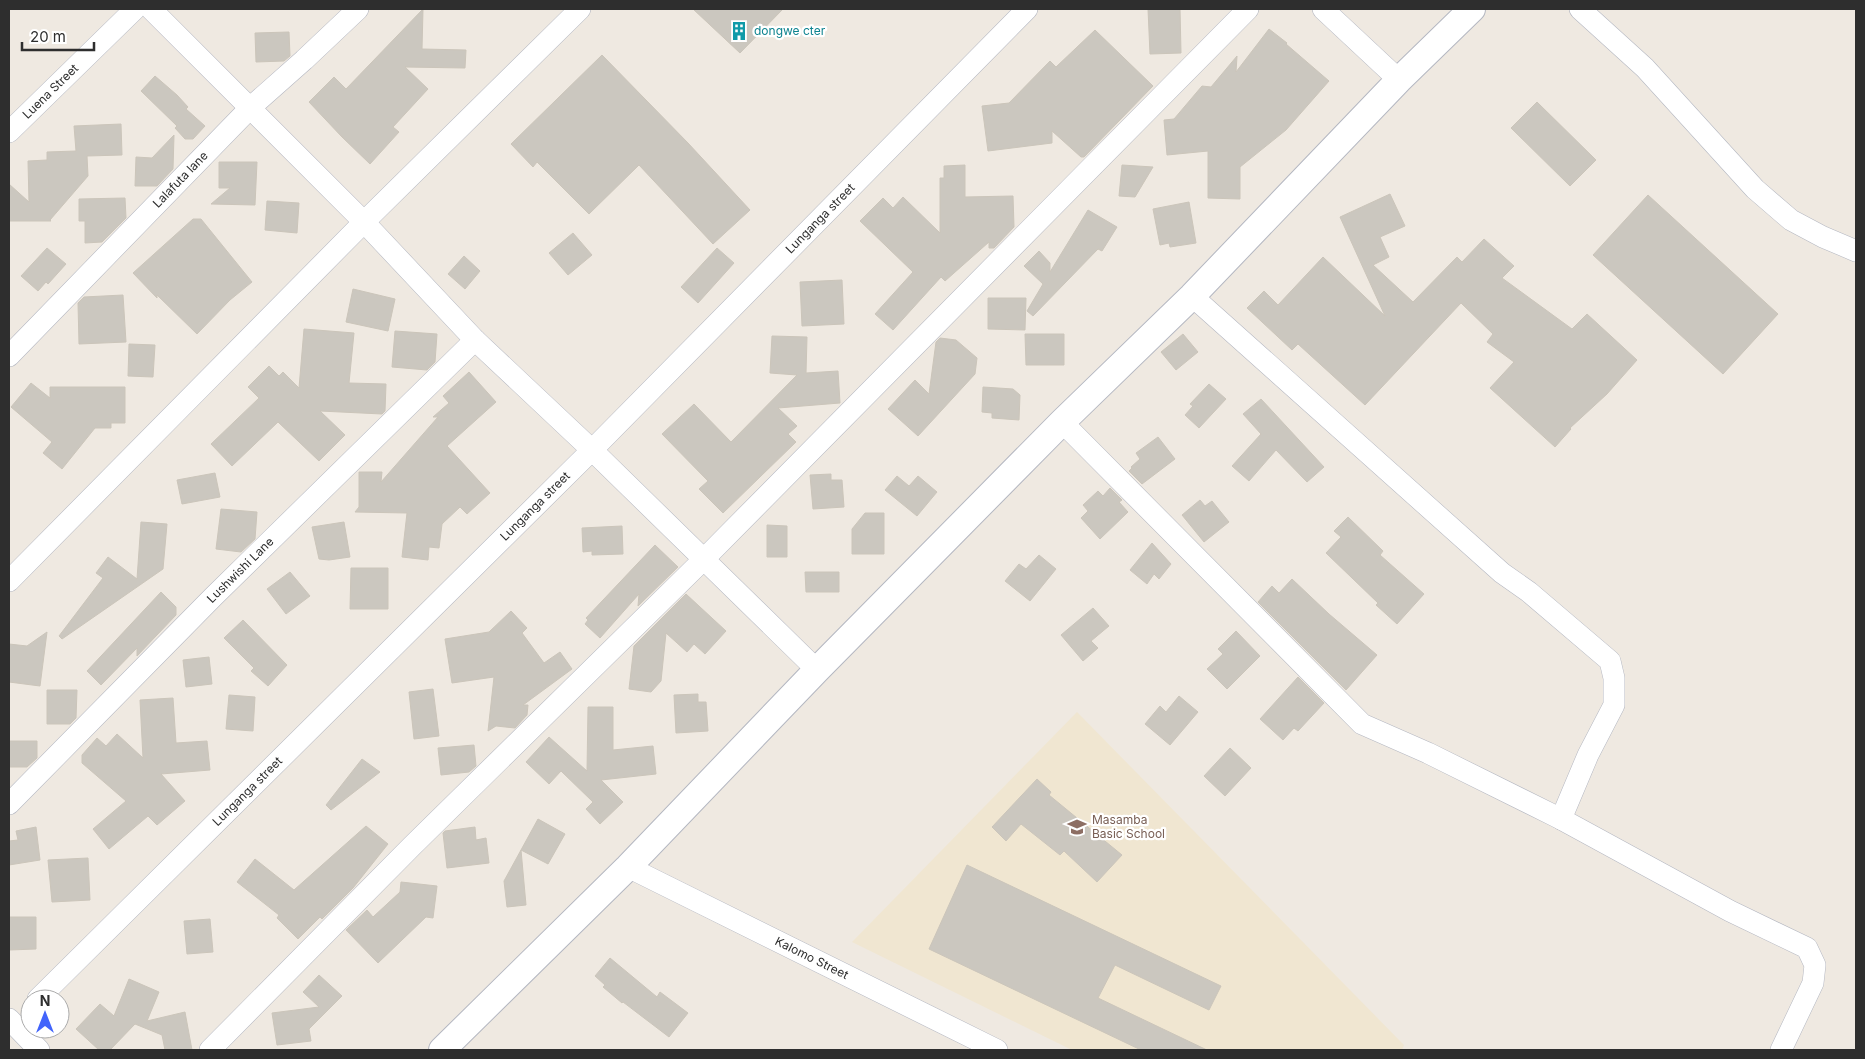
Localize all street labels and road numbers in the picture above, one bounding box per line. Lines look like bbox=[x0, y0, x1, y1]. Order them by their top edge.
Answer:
street label: Luena Street bbox=[19, 61, 81, 122]
street label: Lalafuta lane bbox=[149, 148, 211, 211]
street label: Lunganga street bbox=[782, 180, 858, 256]
street label: Lunganga street bbox=[497, 468, 573, 544]
street label: Lushwishi Lane bbox=[204, 534, 277, 606]
street label: Lunganga street bbox=[209, 753, 285, 829]
street label: Kalomo Street bbox=[773, 933, 851, 982]

